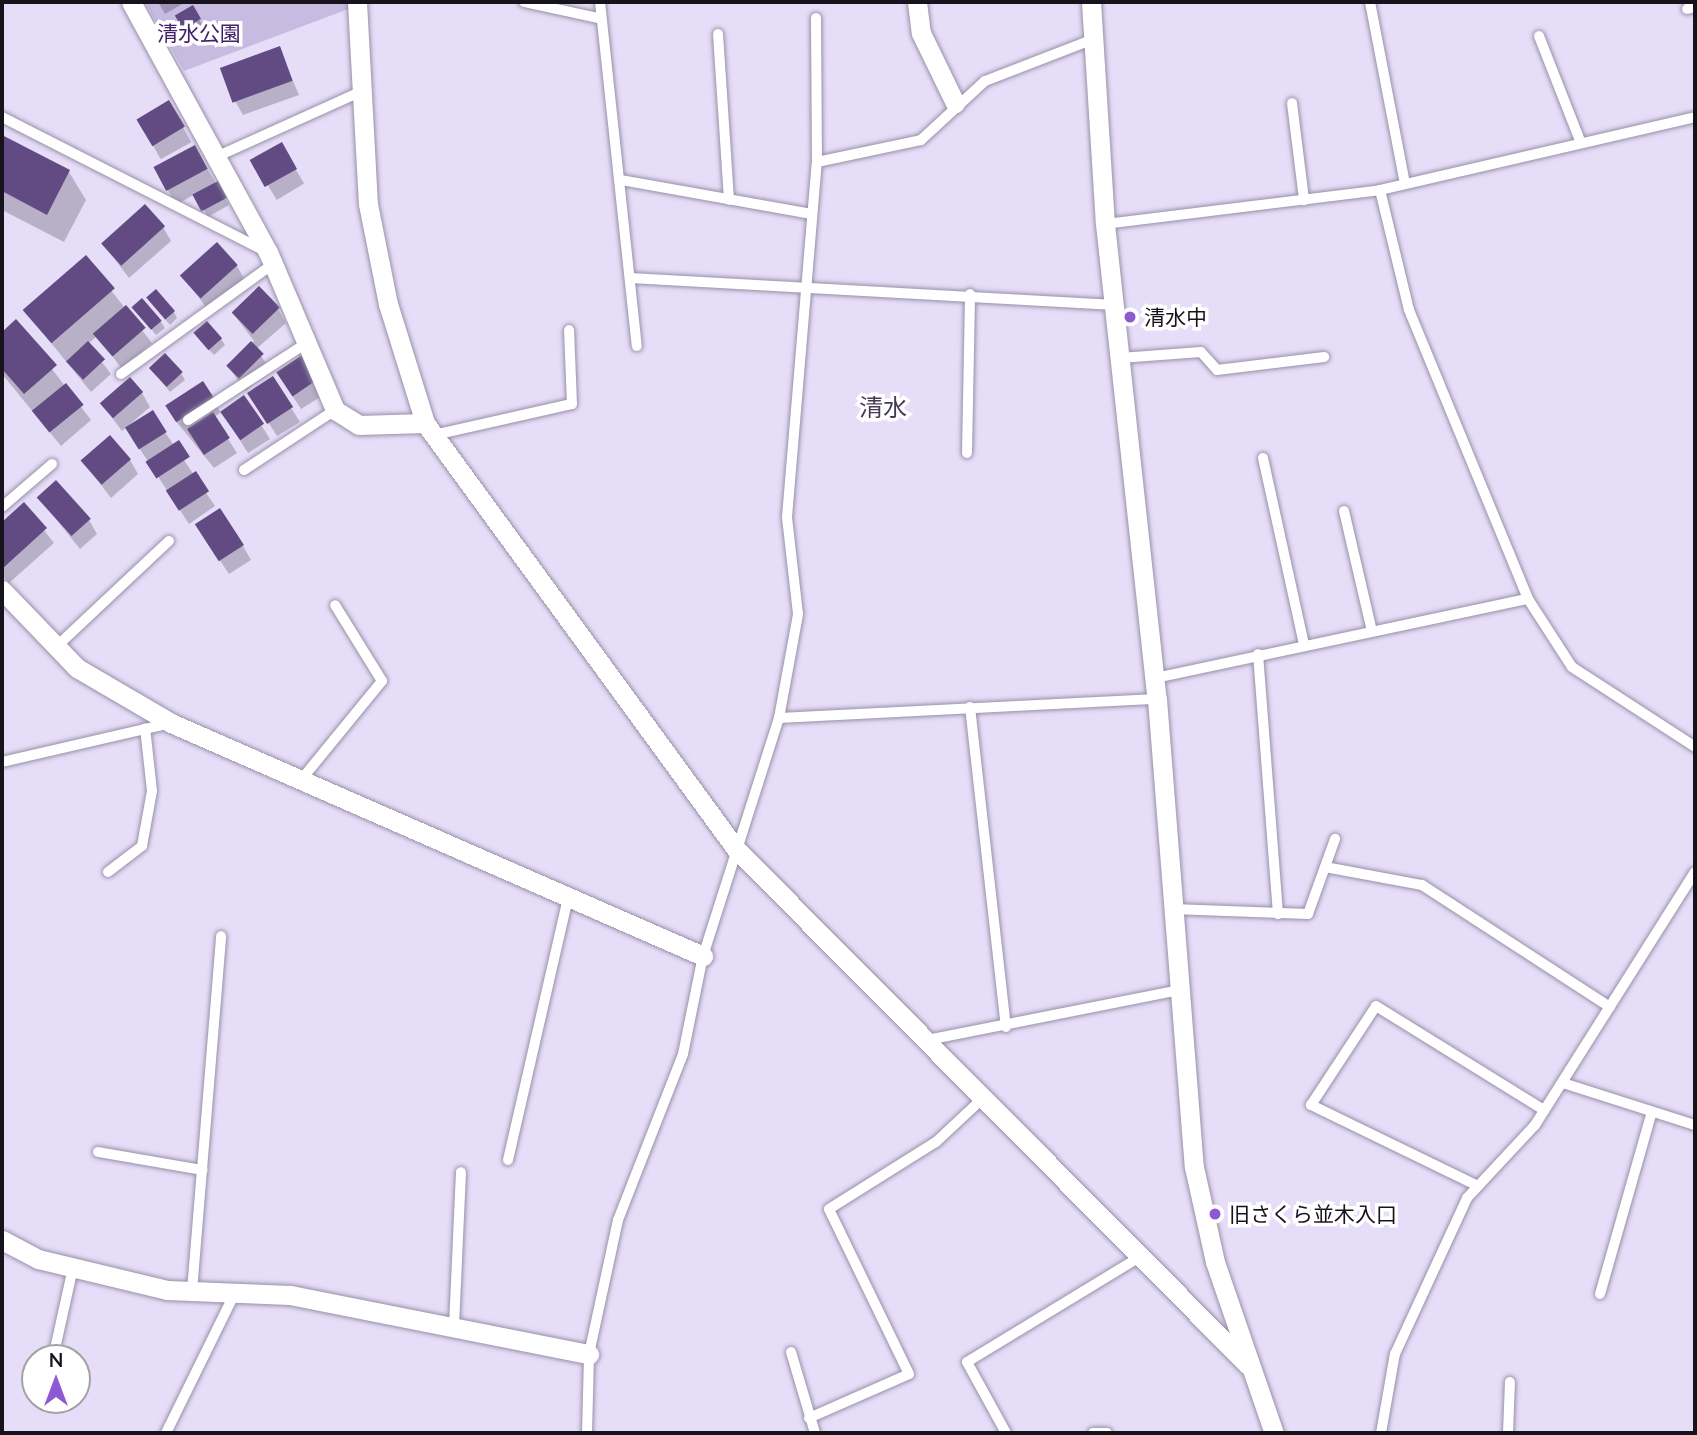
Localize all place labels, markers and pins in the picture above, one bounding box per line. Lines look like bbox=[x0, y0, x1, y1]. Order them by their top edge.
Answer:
place label: 清水中 bbox=[1144, 304, 1207, 330]
marker: 清水中 bbox=[1122, 309, 1138, 325]
place label: 旧さくら並木入口 bbox=[1229, 1201, 1397, 1227]
marker: 旧さくら並木入口 bbox=[1207, 1206, 1223, 1222]

